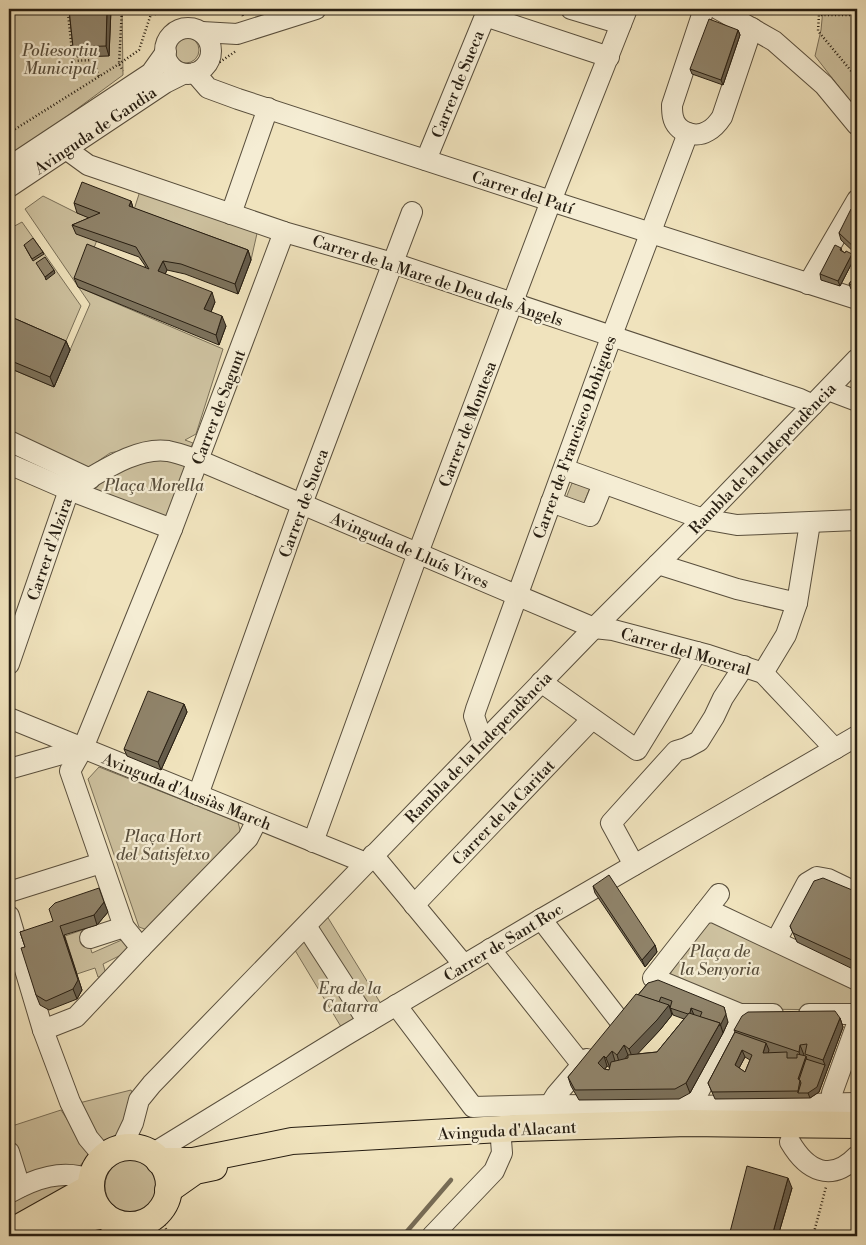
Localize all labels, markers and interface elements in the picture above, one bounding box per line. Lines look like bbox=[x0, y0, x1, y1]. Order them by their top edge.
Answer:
street label: Carrer de Sueca bbox=[427, 27, 489, 141]
park label: Poliesortiu Municipal bbox=[21, 41, 99, 79]
street label: Avinguda de Gandia bbox=[30, 82, 161, 180]
street label: Carrer del Patí bbox=[469, 167, 577, 219]
street label: Carrer de la Mare de Deu dels Àngels bbox=[310, 229, 566, 331]
street label: Carrer de Francisco Bohigues bbox=[529, 333, 621, 542]
street label: Carrer de Sagunt bbox=[188, 347, 250, 468]
street label: Carrer de Montesa bbox=[435, 358, 501, 490]
street label: Rambla de la Independència bbox=[685, 378, 841, 539]
street label: Carrer de Sueca bbox=[275, 445, 333, 561]
park label: Plaça Morella bbox=[103, 476, 204, 496]
street label: Carrer d'Alzira bbox=[23, 494, 77, 603]
street label: Avinguda de Lluís Vives bbox=[327, 508, 492, 593]
street label: Carrer del Moreral bbox=[618, 624, 753, 680]
street label: Rambla de la Independència bbox=[401, 667, 557, 828]
street label: Avinguda d'Ausiàs March bbox=[98, 748, 275, 835]
street label: Carrer de la Caritat bbox=[448, 755, 559, 870]
park label: Plaça Hort del Satisfetxo bbox=[116, 827, 210, 865]
street label: Carrer de Sant Roc bbox=[440, 899, 567, 986]
park label: Plaça de la Senyoria bbox=[680, 942, 760, 980]
park label: Era de la Catarra bbox=[318, 979, 382, 1017]
street label: Avinguda d'Alacant bbox=[436, 1117, 577, 1145]

